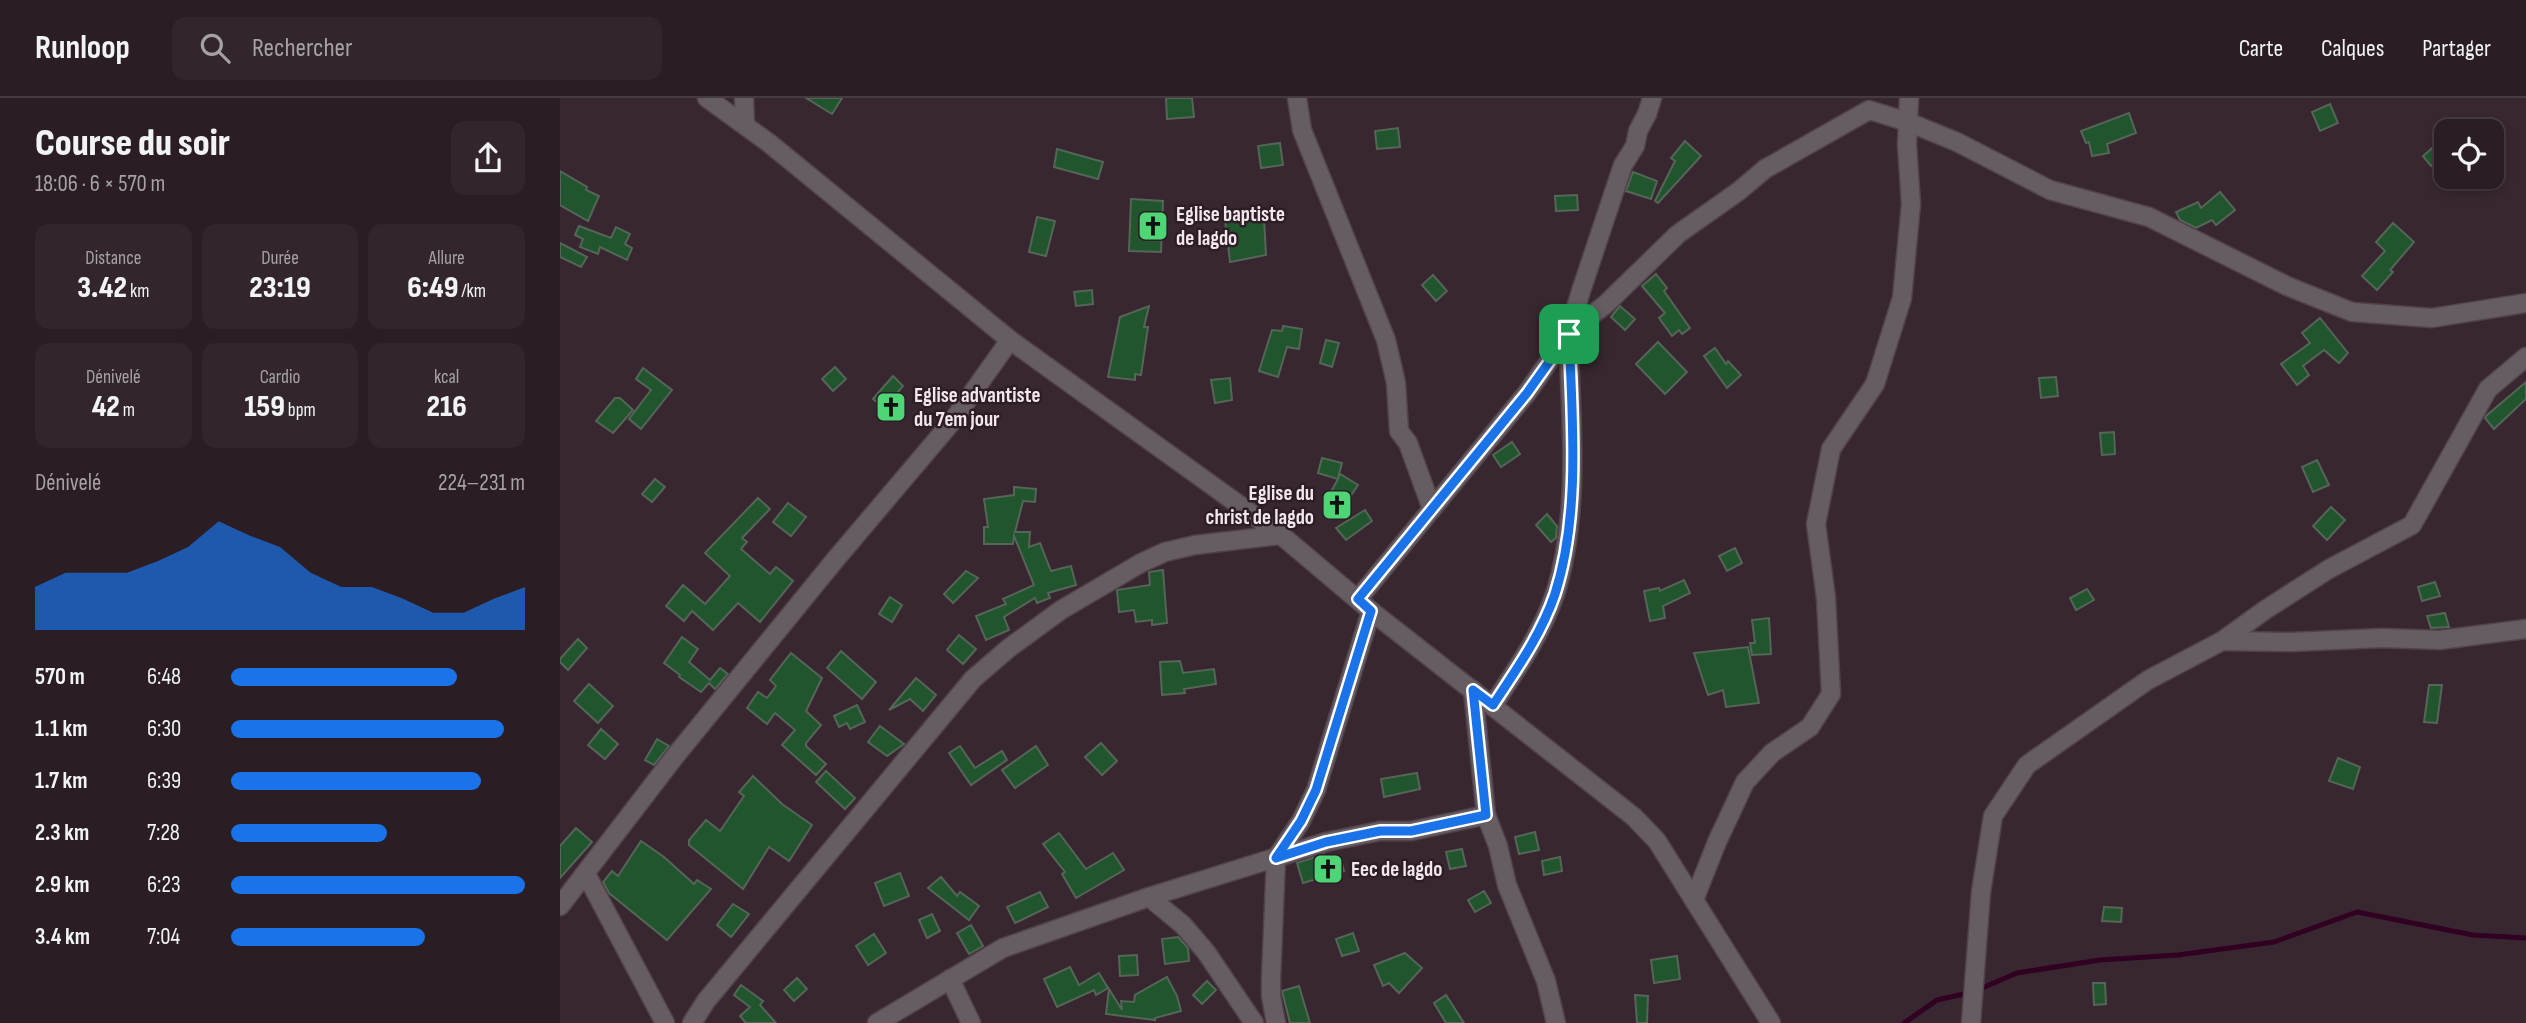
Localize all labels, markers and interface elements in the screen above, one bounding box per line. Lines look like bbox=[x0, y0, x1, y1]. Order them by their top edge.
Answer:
search box bbox=[172, 17, 662, 80]
text: Runloop bbox=[35, 28, 130, 68]
icon: search bbox=[196, 29, 234, 67]
text: Rechercher bbox=[252, 33, 353, 64]
text: Carte bbox=[2239, 34, 2283, 63]
text: Calques bbox=[2321, 34, 2384, 63]
text: Partager bbox=[2422, 34, 2491, 63]
map controls bbox=[2434, 119, 2504, 189]
button: locate bbox=[2434, 119, 2504, 189]
text: Course du soir bbox=[35, 121, 230, 166]
button: share bbox=[451, 121, 525, 195]
text: 18:06 · 6 × 570 m bbox=[35, 170, 165, 198]
place label: Eglise baptiste de lagdo bbox=[1176, 202, 1285, 251]
church icon: Eglise baptiste de lagdo bbox=[1136, 209, 1170, 243]
text: Distance bbox=[85, 247, 141, 270]
text: Durée bbox=[261, 247, 299, 270]
text: Allure bbox=[429, 247, 465, 270]
text: 3.42 bbox=[77, 270, 127, 306]
text: 23:19 bbox=[249, 270, 311, 306]
text: 6:49 bbox=[407, 270, 458, 306]
text: km bbox=[127, 280, 149, 303]
text: /km bbox=[458, 280, 486, 303]
pin bbox=[1539, 304, 1599, 364]
icon: arrive bbox=[1550, 315, 1588, 353]
text: Dénivelé bbox=[86, 366, 141, 389]
text: Cardio bbox=[260, 366, 300, 389]
text: kcal bbox=[434, 366, 459, 389]
place label: Eglise advantiste du 7em jour bbox=[914, 383, 1040, 432]
text: 42 bbox=[92, 389, 120, 425]
text: 159 bbox=[244, 389, 285, 425]
text: 216 bbox=[426, 389, 467, 425]
church icon: Eglise advantiste du 7em jour bbox=[874, 390, 908, 424]
text: m bbox=[120, 399, 135, 422]
text: bpm bbox=[285, 399, 316, 422]
text: Dénivelé bbox=[35, 469, 101, 497]
text: 224–231 m bbox=[438, 469, 525, 497]
place label: Eglise du christ de lagdo bbox=[1206, 481, 1314, 530]
church icon: Eglise du christ de lagdo bbox=[1320, 488, 1354, 522]
text: 570 m bbox=[35, 663, 85, 691]
text: 6:48 bbox=[147, 663, 181, 691]
text: 1.1 km bbox=[35, 715, 88, 743]
text: 6:30 bbox=[147, 715, 181, 743]
text: 1.7 km bbox=[35, 767, 88, 795]
text: 6:39 bbox=[147, 767, 181, 795]
text: 2.3 km bbox=[35, 819, 89, 847]
text: 7:28 bbox=[147, 819, 180, 847]
church icon: Eec de lagdo bbox=[1311, 852, 1345, 886]
place label: Eec de lagdo bbox=[1351, 857, 1442, 882]
text: 2.9 km bbox=[35, 871, 89, 899]
text: 6:23 bbox=[147, 871, 181, 899]
text: 3.4 km bbox=[35, 923, 90, 951]
text: 7:04 bbox=[147, 923, 180, 951]

